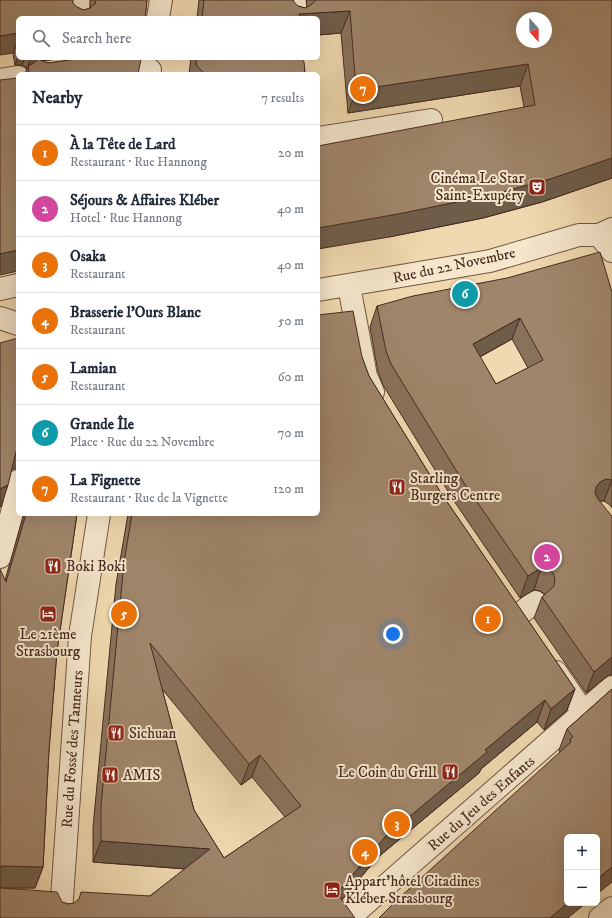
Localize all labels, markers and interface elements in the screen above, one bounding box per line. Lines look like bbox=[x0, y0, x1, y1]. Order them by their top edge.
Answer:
north arrow bbox=[516, 12, 552, 48]
search box bbox=[16, 16, 320, 60]
icon: search bbox=[30, 27, 52, 49]
text: Search here bbox=[62, 29, 131, 48]
pin: 7 bbox=[350, 74, 376, 104]
text: Nearby bbox=[32, 87, 82, 109]
text: 7 results bbox=[261, 90, 304, 106]
text: À la Tête de Lard bbox=[70, 135, 175, 154]
text: 1 bbox=[43, 145, 47, 161]
text: 20 m bbox=[278, 145, 304, 161]
text: Restaurant · Rue Hannong bbox=[70, 154, 207, 170]
place label: Cinéma Le Star Saint-Exupéry bbox=[431, 169, 525, 205]
theatre icon: Cinéma Le Star Saint-Exupéry bbox=[527, 177, 547, 197]
text: Séjours & Affaires Kléber bbox=[70, 191, 219, 210]
text: 2 bbox=[42, 201, 48, 217]
text: 40 m bbox=[277, 201, 304, 217]
text: Hotel · Rue Hannong bbox=[70, 210, 182, 226]
street label: Rue du 22 Novembre bbox=[391, 243, 517, 288]
text: Osaka bbox=[70, 247, 106, 266]
text: 3 bbox=[43, 257, 47, 273]
text: 40 m bbox=[277, 257, 304, 273]
text: Restaurant bbox=[70, 266, 126, 282]
pin: 6 bbox=[452, 279, 478, 309]
text: Brasserie l'Ours Blanc bbox=[70, 303, 201, 322]
text: 4 bbox=[41, 313, 49, 329]
text: 50 m bbox=[278, 313, 304, 329]
text: Restaurant bbox=[70, 322, 126, 338]
text: Lamian bbox=[70, 359, 117, 378]
text: 5 bbox=[42, 369, 48, 385]
text: 60 m bbox=[278, 369, 304, 385]
text: Restaurant bbox=[70, 378, 126, 394]
text: Grande Île bbox=[70, 415, 134, 434]
text: 6 bbox=[42, 425, 48, 441]
text: 70 m bbox=[278, 425, 304, 441]
text: Place · Rue du 22 Novembre bbox=[70, 434, 215, 450]
place label: Starling Burgers Centre bbox=[410, 469, 500, 505]
text: La Fignette bbox=[70, 471, 141, 490]
restaurant icon: Starling Burgers Centre bbox=[387, 477, 407, 497]
text: 7 bbox=[42, 481, 48, 497]
text: 120 m bbox=[273, 481, 304, 497]
text: Restaurant · Rue de la Vignette bbox=[70, 490, 228, 506]
pin: 2 bbox=[534, 542, 560, 572]
restaurant icon: Boki Boki bbox=[43, 556, 63, 576]
place label: Boki Boki bbox=[66, 557, 125, 576]
pin: 5 bbox=[111, 599, 137, 629]
hotel icon: Le 21ème Strasbourg bbox=[38, 604, 58, 624]
pin: 1 bbox=[475, 604, 501, 634]
your location bbox=[383, 624, 403, 644]
place label: Le 21ème Strasbourg bbox=[16, 625, 81, 661]
street label: Rue du Fossé des Tanneurs bbox=[58, 670, 87, 829]
restaurant icon: Sichuan bbox=[106, 723, 126, 743]
place label: Sichuan bbox=[129, 724, 177, 743]
street label: Rue du Jeu des Enfants bbox=[424, 752, 539, 855]
restaurant icon: Le Coin du Grill bbox=[440, 762, 460, 782]
place label: Le Coin du Grill bbox=[338, 763, 437, 782]
restaurant icon: AMIS bbox=[100, 765, 120, 785]
place label: AMIS bbox=[123, 766, 160, 785]
pin: 3 bbox=[384, 809, 410, 839]
map controls bbox=[564, 834, 600, 906]
button: + bbox=[564, 834, 600, 870]
pin: 4 bbox=[352, 837, 378, 867]
button: − bbox=[564, 870, 600, 906]
place label: Appart'hôtel Citadines Kléber Strasbourg bbox=[345, 872, 480, 908]
hotel icon: Appart'hôtel Citadines Kléber Strasbourg bbox=[322, 880, 342, 900]

